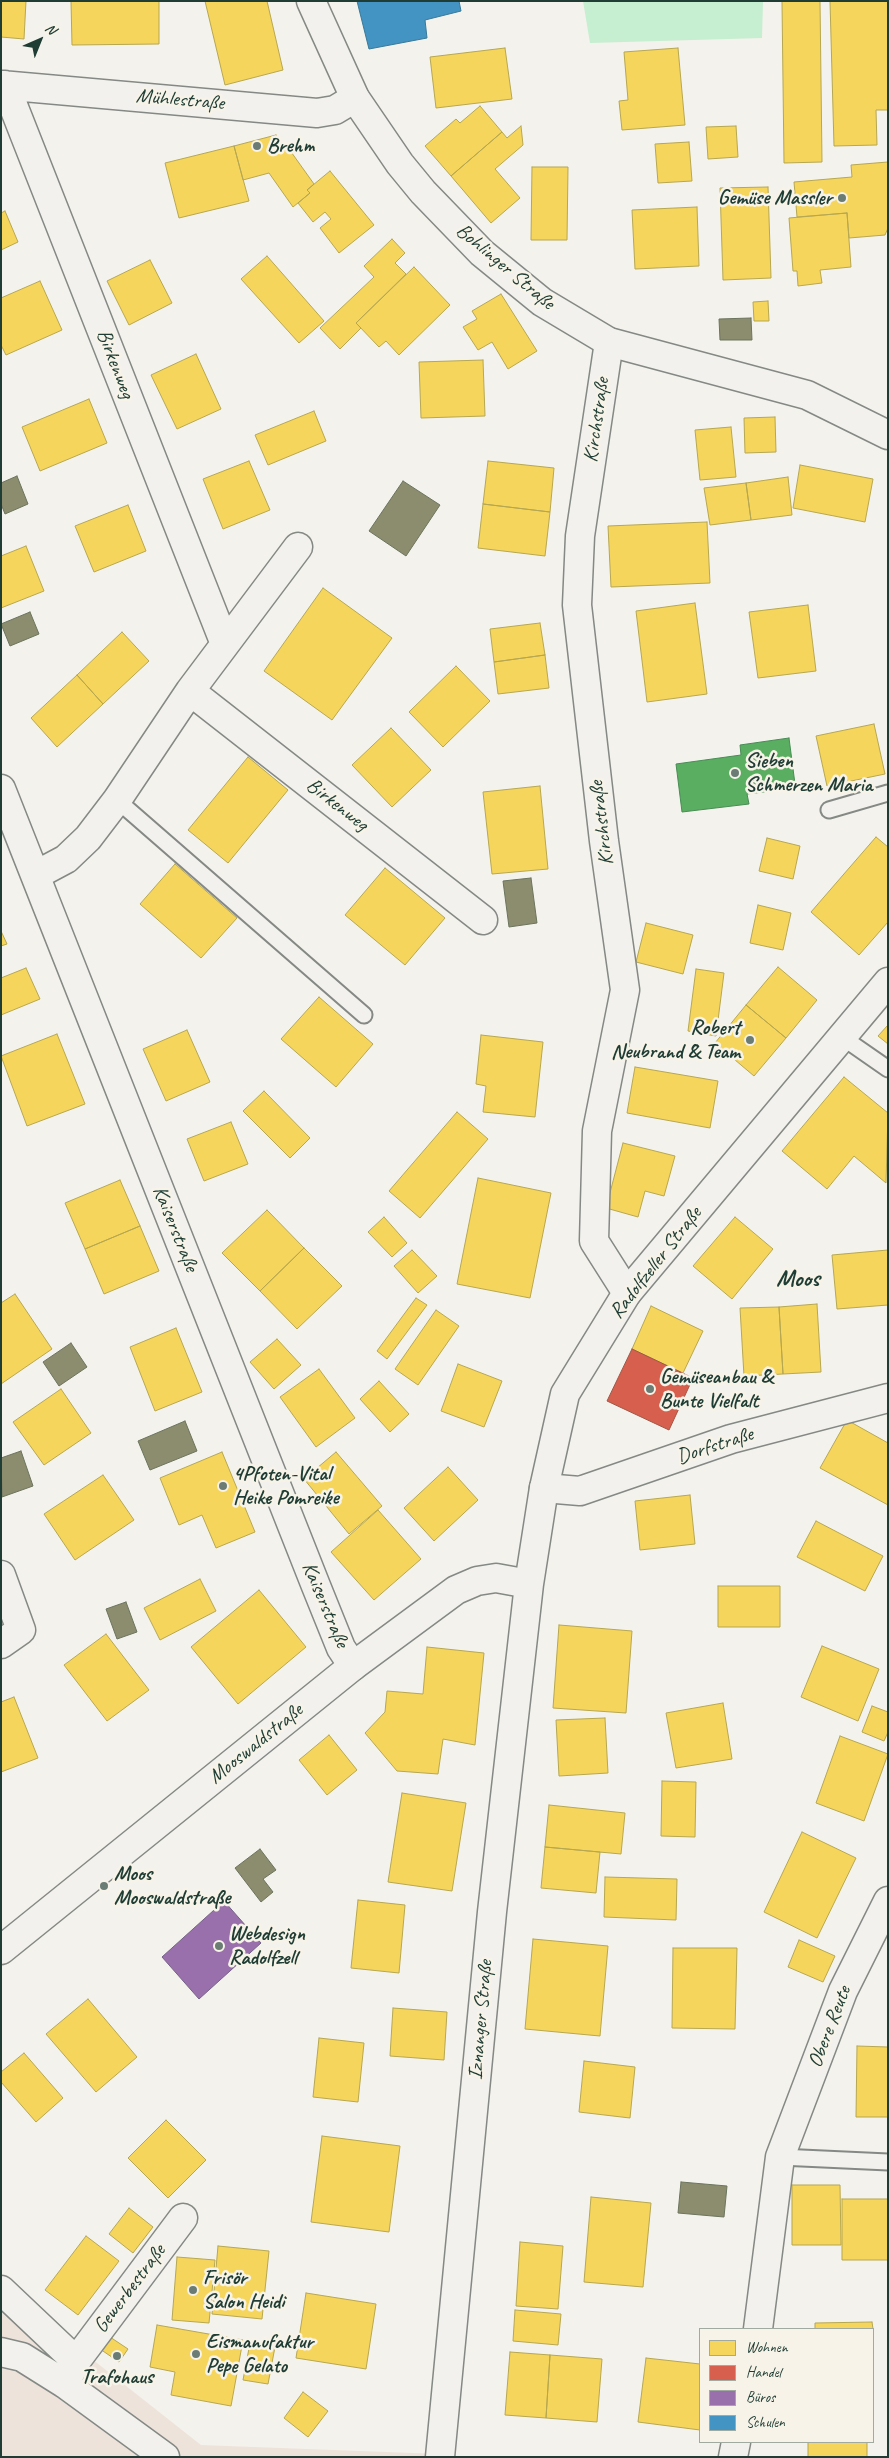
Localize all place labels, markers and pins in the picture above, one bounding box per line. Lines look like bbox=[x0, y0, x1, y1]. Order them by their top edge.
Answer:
place label: Brehm bbox=[267, 133, 314, 159]
marker: Brehm bbox=[251, 140, 263, 152]
place label: Gemüse Massler bbox=[718, 185, 832, 211]
marker: Gemüse Massler bbox=[836, 192, 848, 204]
place label: Sieben Schmerzen Maria bbox=[745, 748, 872, 798]
marker: Sieben Schmerzen Maria bbox=[729, 767, 741, 779]
place label: Robert Neubrand & Team bbox=[611, 1015, 740, 1065]
marker: Robert Neubrand & Team bbox=[744, 1034, 756, 1046]
place label: Gemüseanbau & Bunte Vielfalt bbox=[660, 1364, 773, 1414]
marker: Gemüseanbau & Bunte Vielfalt bbox=[644, 1383, 656, 1395]
place label: 4Pfoten-Vital Heike Pomreike bbox=[233, 1461, 338, 1511]
marker: 4Pfoten-Vital Heike Pomreike bbox=[217, 1480, 229, 1492]
place label: Moos Mooswaldstraße bbox=[114, 1861, 230, 1911]
marker: Moos Mooswaldstraße bbox=[98, 1880, 110, 1892]
place label: Webdesign Radolfzell bbox=[229, 1921, 305, 1971]
marker: Webdesign Radolfzell bbox=[213, 1940, 225, 1952]
place label: Frisör Salon Heidi bbox=[203, 2265, 284, 2315]
marker: Frisör Salon Heidi bbox=[187, 2284, 199, 2296]
place label: Eismanufaktur Pepe Gelato bbox=[206, 2329, 313, 2379]
marker: Eismanufaktur Pepe Gelato bbox=[190, 2348, 202, 2360]
marker: Trafohaus bbox=[111, 2350, 123, 2362]
place label: Trafohaus bbox=[81, 2364, 153, 2390]

